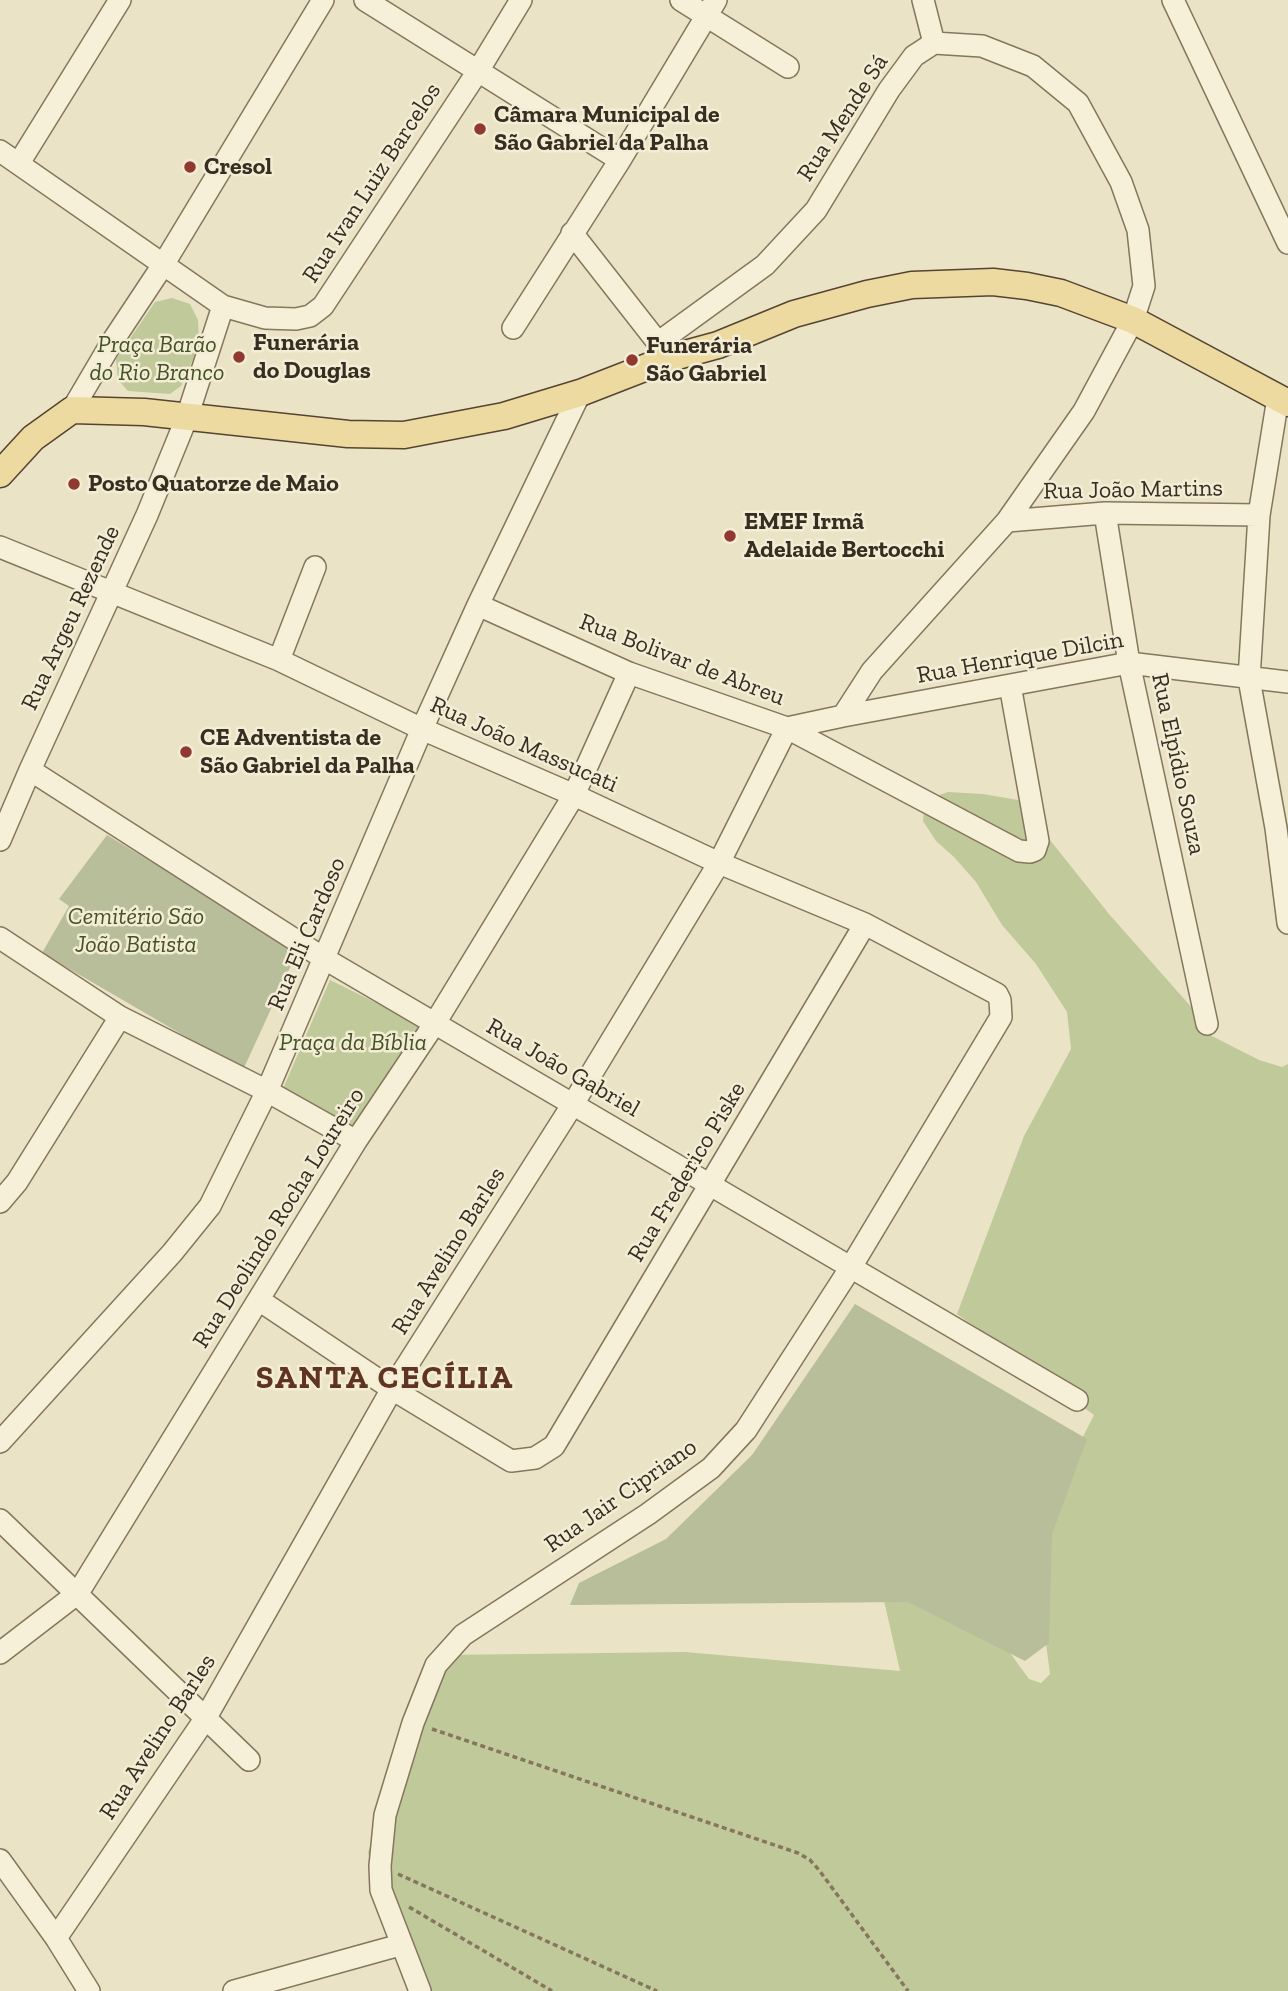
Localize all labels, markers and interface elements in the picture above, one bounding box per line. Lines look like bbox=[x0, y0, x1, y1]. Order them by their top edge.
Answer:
street label: Rua Mende Sá bbox=[791, 49, 895, 187]
street label: Rua Ivan Luiz Barcelos bbox=[297, 78, 447, 288]
place label: Câmara Municipal de São Gabriel da Palha bbox=[494, 101, 720, 157]
marker: Câmara Municipal de São Gabriel da Palha bbox=[472, 121, 488, 137]
place label: Cresol bbox=[204, 153, 272, 181]
marker: Cresol bbox=[182, 159, 198, 175]
place label: Funerária do Douglas bbox=[253, 329, 371, 385]
park label: Praça Barão do Rio Branco bbox=[89, 331, 225, 387]
place label: Funerária São Gabriel bbox=[646, 332, 766, 388]
marker: Funerária do Douglas bbox=[231, 349, 247, 365]
marker: Funerária São Gabriel bbox=[624, 352, 640, 368]
place label: Posto Quatorze de Maio bbox=[88, 470, 339, 498]
street label: Rua João Martins bbox=[1043, 474, 1223, 506]
marker: Posto Quatorze de Maio bbox=[66, 476, 82, 492]
place label: EMEF Irmã Adelaide Bertocchi bbox=[744, 508, 944, 564]
street label: Rua Argeu Rezende bbox=[16, 521, 126, 715]
marker: EMEF Irmã Adelaide Bertocchi bbox=[722, 528, 738, 544]
street label: Rua Bolivar de Abreu bbox=[575, 608, 789, 712]
street label: Rua Henrique Dilcin bbox=[914, 626, 1126, 690]
street label: Rua Elpídio Souza bbox=[1145, 671, 1211, 857]
street label: Rua João Massucati bbox=[426, 691, 622, 799]
place label: CE Adventista de São Gabriel da Palha bbox=[200, 724, 415, 780]
marker: CE Adventista de São Gabriel da Palha bbox=[178, 744, 194, 760]
street label: Rua Eli Cardoso bbox=[262, 853, 352, 1015]
park label: Cemitério São João Batista bbox=[68, 903, 204, 959]
street label: Rua João Gabriel bbox=[481, 1012, 645, 1124]
park label: Praça da Bíblia bbox=[279, 1029, 427, 1057]
street label: Rua Frederico Piske bbox=[622, 1077, 752, 1267]
street label: Rua Deolindo Rocha Loureiro bbox=[187, 1083, 371, 1353]
street label: Rua Avelino Barles bbox=[386, 1162, 512, 1340]
district label: SANTA CECÍLIA bbox=[257, 1360, 513, 1398]
street label: Rua Jair Cipriano bbox=[539, 1433, 703, 1559]
street label: Rua Avelino Barles bbox=[94, 1649, 222, 1825]

